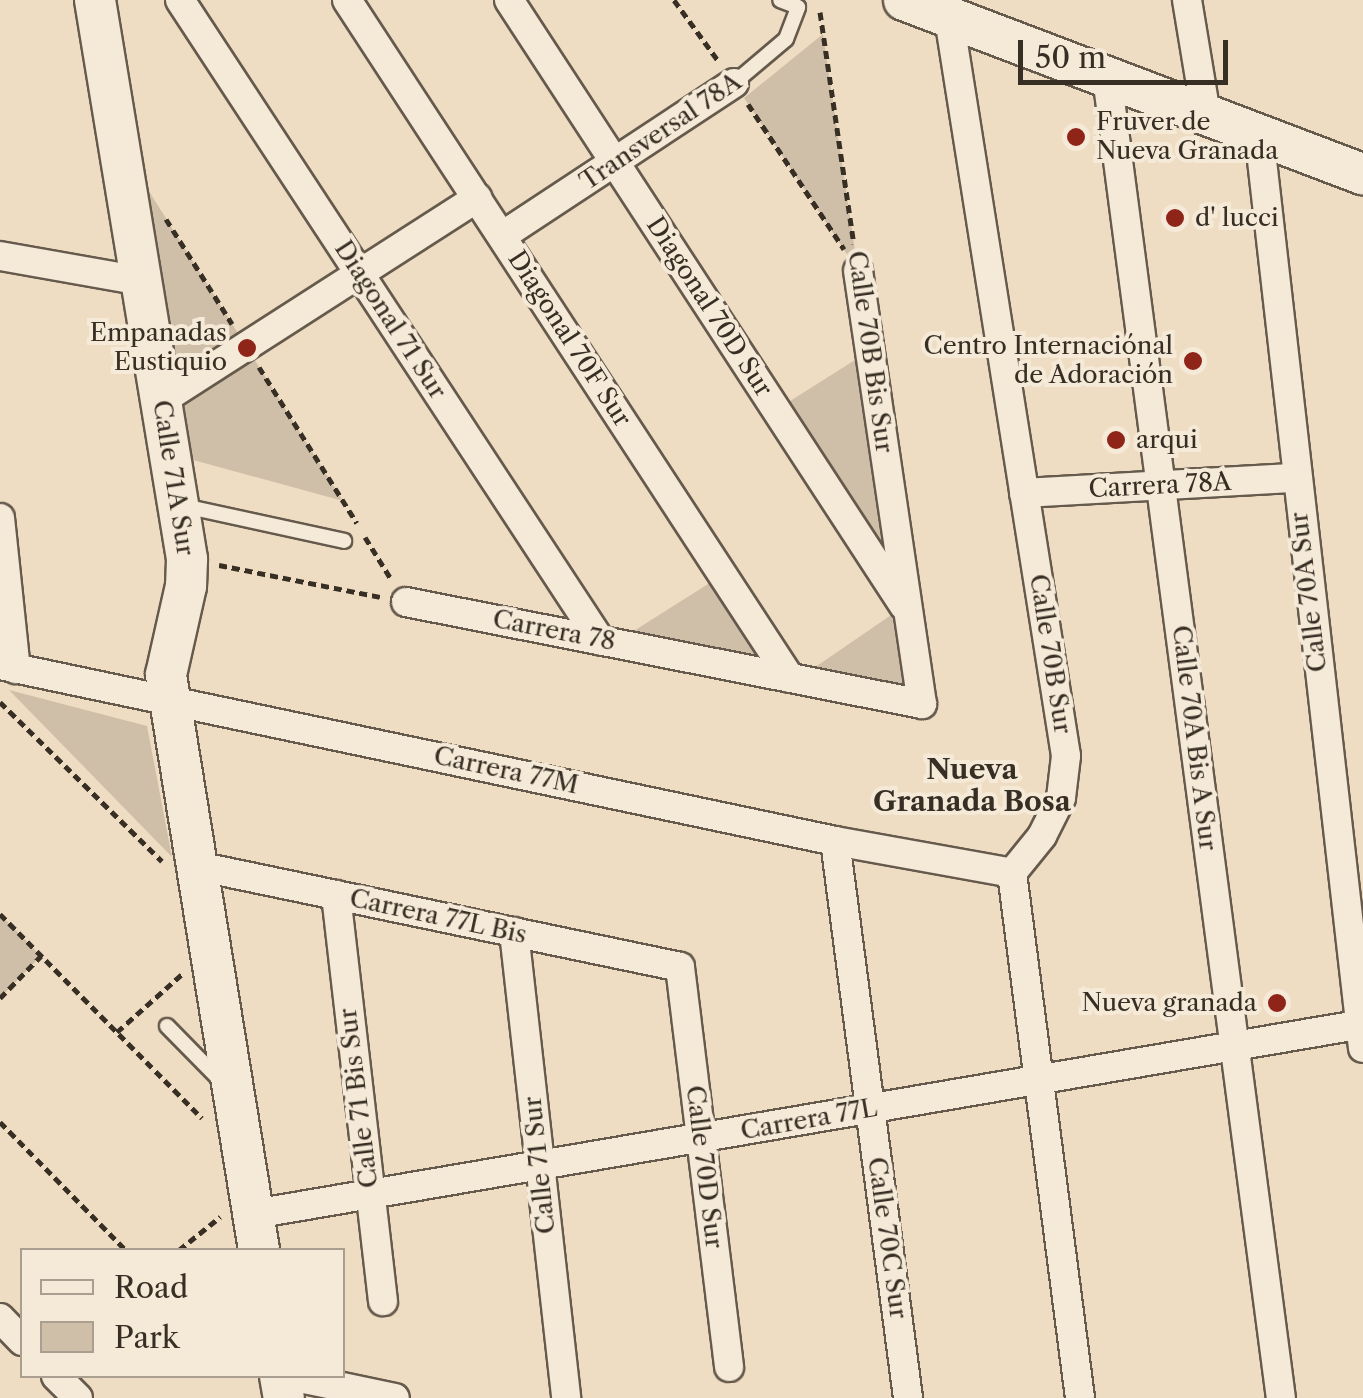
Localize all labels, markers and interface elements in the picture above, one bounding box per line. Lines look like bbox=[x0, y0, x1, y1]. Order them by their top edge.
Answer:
scale bar bbox=[1023, 20, 1233, 82]
text: 50 m bbox=[1035, 39, 1106, 76]
street label: Transversal 78A bbox=[575, 67, 747, 197]
place label: Fruver de Nueva Granada bbox=[1096, 108, 1279, 167]
marker: Fruver de Nueva Granada bbox=[1065, 126, 1087, 148]
place label: d' lucci bbox=[1195, 203, 1279, 233]
marker: d' lucci bbox=[1164, 207, 1186, 229]
street label: Diagonal 70D Sur bbox=[640, 211, 778, 403]
street label: Diagonal 71 Sur bbox=[328, 235, 452, 405]
street label: Diagonal 70F Sur bbox=[501, 245, 637, 433]
street label: Calle 70B Bis Sur bbox=[841, 249, 899, 455]
place label: Empanadas Eustiquio bbox=[90, 319, 227, 378]
place label: Centro Internaciónal de Adoración bbox=[923, 332, 1173, 391]
marker: Empanadas Eustiquio bbox=[236, 337, 258, 359]
marker: Centro Internaciónal de Adoración bbox=[1182, 350, 1204, 372]
street label: Calle 71A Sur bbox=[146, 398, 200, 558]
place label: arqui bbox=[1136, 425, 1197, 455]
marker: arqui bbox=[1105, 429, 1127, 451]
street label: Carrera 78A bbox=[1088, 467, 1232, 505]
street label: Calle 70A Sur bbox=[1284, 510, 1334, 674]
street label: Calle 70B Sur bbox=[1023, 572, 1077, 736]
street label: Carrera 78 bbox=[490, 604, 618, 658]
street label: Calle 70A Bis A Sur bbox=[1165, 622, 1223, 854]
street label: Carrera 77M bbox=[431, 741, 581, 801]
district label: Nueva Granada Bosa bbox=[873, 752, 1071, 818]
street label: Carrera 77L Bis bbox=[346, 884, 530, 950]
place label: Nueva granada bbox=[1081, 988, 1257, 1018]
marker: Nueva granada bbox=[1266, 992, 1288, 1014]
street label: Calle 71 Bis Sur bbox=[333, 1006, 385, 1190]
street label: Calle 70D Sur bbox=[679, 1084, 729, 1250]
street label: Carrera 77L bbox=[738, 1093, 880, 1147]
street label: Calle 71 Sur bbox=[518, 1095, 562, 1235]
street label: Calle 70C Sur bbox=[861, 1155, 913, 1321]
legend bbox=[20, 1248, 345, 1378]
text: Road bbox=[114, 1269, 188, 1306]
text: Park bbox=[114, 1319, 179, 1356]

